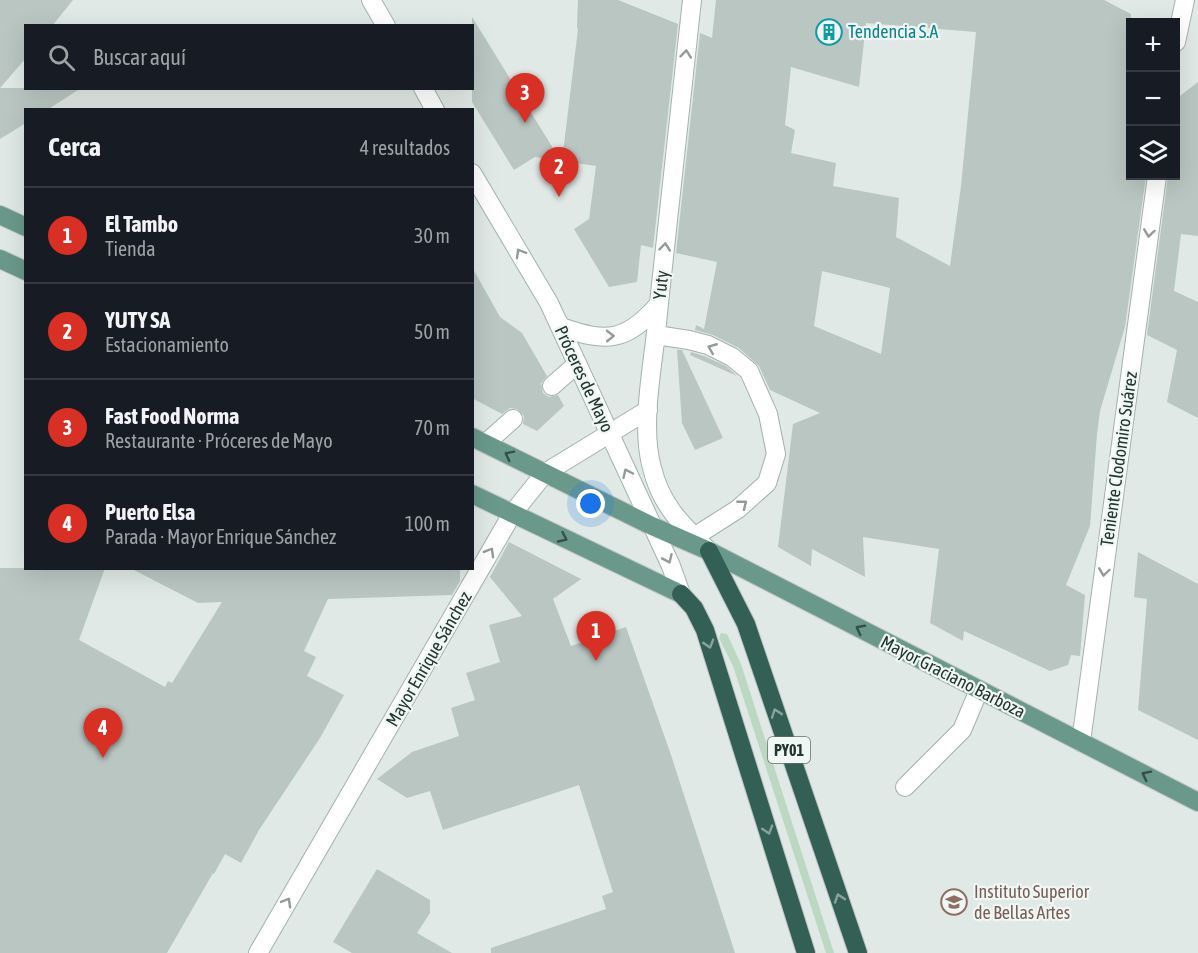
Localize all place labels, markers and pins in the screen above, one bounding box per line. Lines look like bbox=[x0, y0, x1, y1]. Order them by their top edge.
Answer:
building icon: Tendencia S.A bbox=[814, 17, 844, 47]
place label: Tendencia S.A bbox=[848, 21, 939, 42]
pin: 3 bbox=[506, 74, 544, 123]
pin: 2 bbox=[540, 148, 578, 197]
pin: 1 bbox=[576, 612, 616, 661]
pin: 4 bbox=[84, 708, 122, 758]
place label: Instituto Superior de Bellas Artes bbox=[974, 881, 1090, 923]
school or university icon: Instituto Superior de Bellas Artes bbox=[939, 887, 969, 917]

